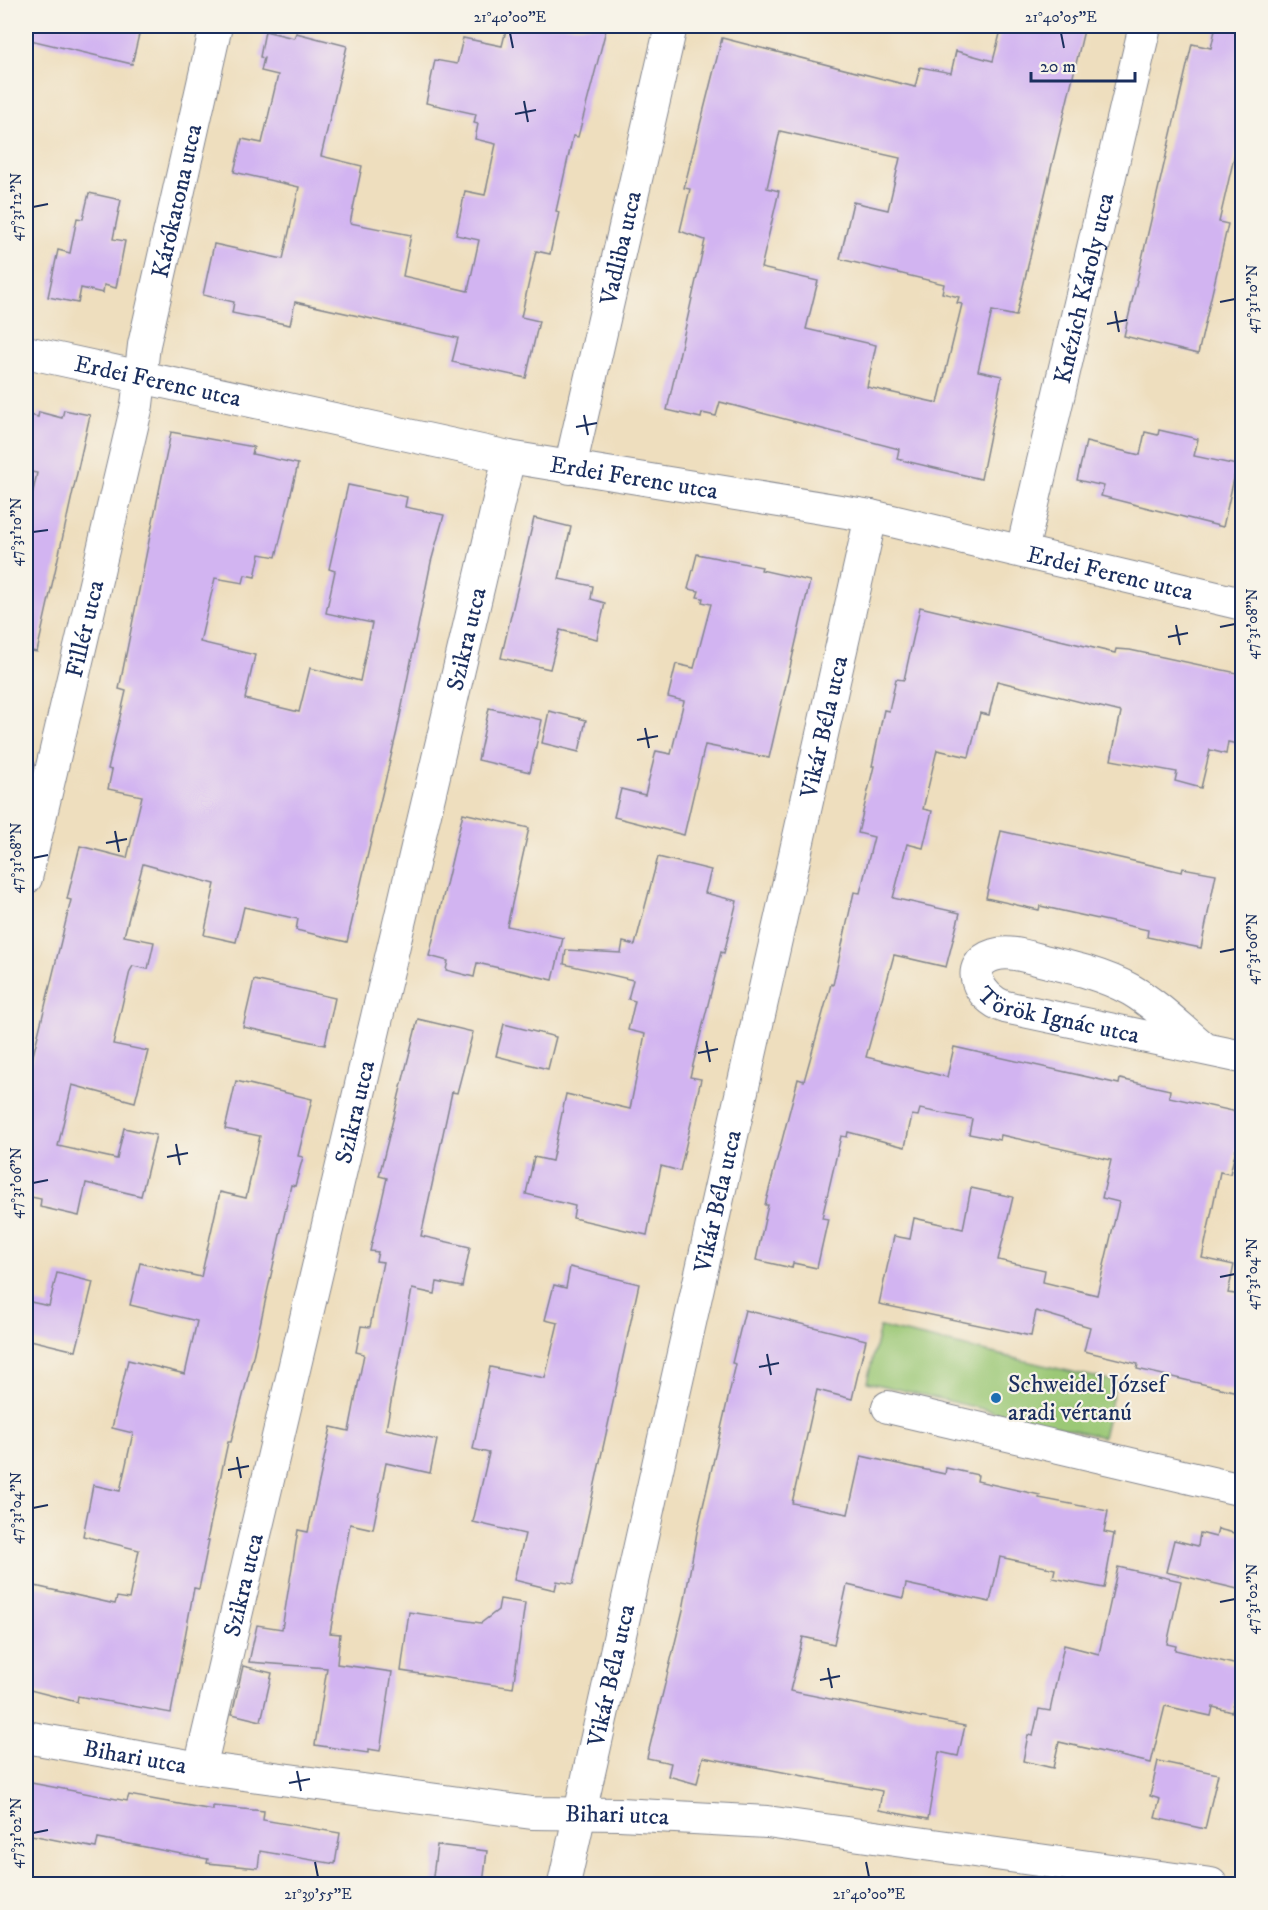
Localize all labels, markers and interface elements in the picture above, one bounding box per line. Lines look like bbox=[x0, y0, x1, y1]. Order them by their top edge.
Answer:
text: 21°40'00"E bbox=[474, 8, 547, 27]
text: 21°40'05"E bbox=[1025, 8, 1097, 27]
scale bar bbox=[1031, 45, 1134, 83]
text: 20 m bbox=[1040, 56, 1076, 78]
street label: Kárókatona utca bbox=[146, 121, 210, 281]
text: 47°31'12"N bbox=[7, 173, 26, 241]
street label: Vadliba utca bbox=[594, 187, 649, 309]
street label: Knézich Károly utca bbox=[1048, 189, 1122, 387]
text: 47°31'10"N bbox=[1243, 264, 1262, 334]
street label: Erdei Ferenc utca bbox=[72, 349, 245, 415]
street label: Erdei Ferenc utca bbox=[548, 450, 721, 507]
text: 47°31'10"N bbox=[7, 497, 26, 567]
street label: Erdei Ferenc utca bbox=[1024, 540, 1197, 608]
street label: Fillér utca bbox=[60, 577, 112, 681]
street label: Szikra utca bbox=[440, 584, 494, 694]
text: 47°31'08"N bbox=[1243, 588, 1262, 660]
street label: Vikár Béla utca bbox=[794, 652, 855, 802]
text: 47°31'08"N bbox=[7, 822, 26, 894]
text: 47°31'06"N bbox=[1243, 913, 1262, 985]
street label: Török Ignác utca bbox=[970, 980, 1143, 1051]
street label: Szikra utca bbox=[329, 1057, 382, 1167]
street label: Vikár Béla utca bbox=[688, 1126, 749, 1276]
text: 47°31'06"N bbox=[7, 1147, 26, 1219]
text: 47°31'04"N bbox=[1243, 1238, 1262, 1310]
place label: Schweidel József aradi vértanú bbox=[1008, 1370, 1169, 1428]
marker: Schweidel József aradi vértanú bbox=[989, 1391, 1003, 1405]
text: 47°31'04"N bbox=[7, 1472, 26, 1544]
street label: Szikra utca bbox=[217, 1530, 271, 1640]
text: 47°31'02"N bbox=[1243, 1564, 1262, 1635]
street label: Vikár Béla utca bbox=[581, 1601, 643, 1750]
street label: Bihari utca bbox=[81, 1734, 190, 1781]
text: 47°31'02"N bbox=[7, 1798, 26, 1869]
street label: Bihari utca bbox=[565, 1799, 671, 1833]
text: 21°39'55"E bbox=[284, 1885, 352, 1904]
text: 21°40'00"E bbox=[833, 1885, 906, 1904]

